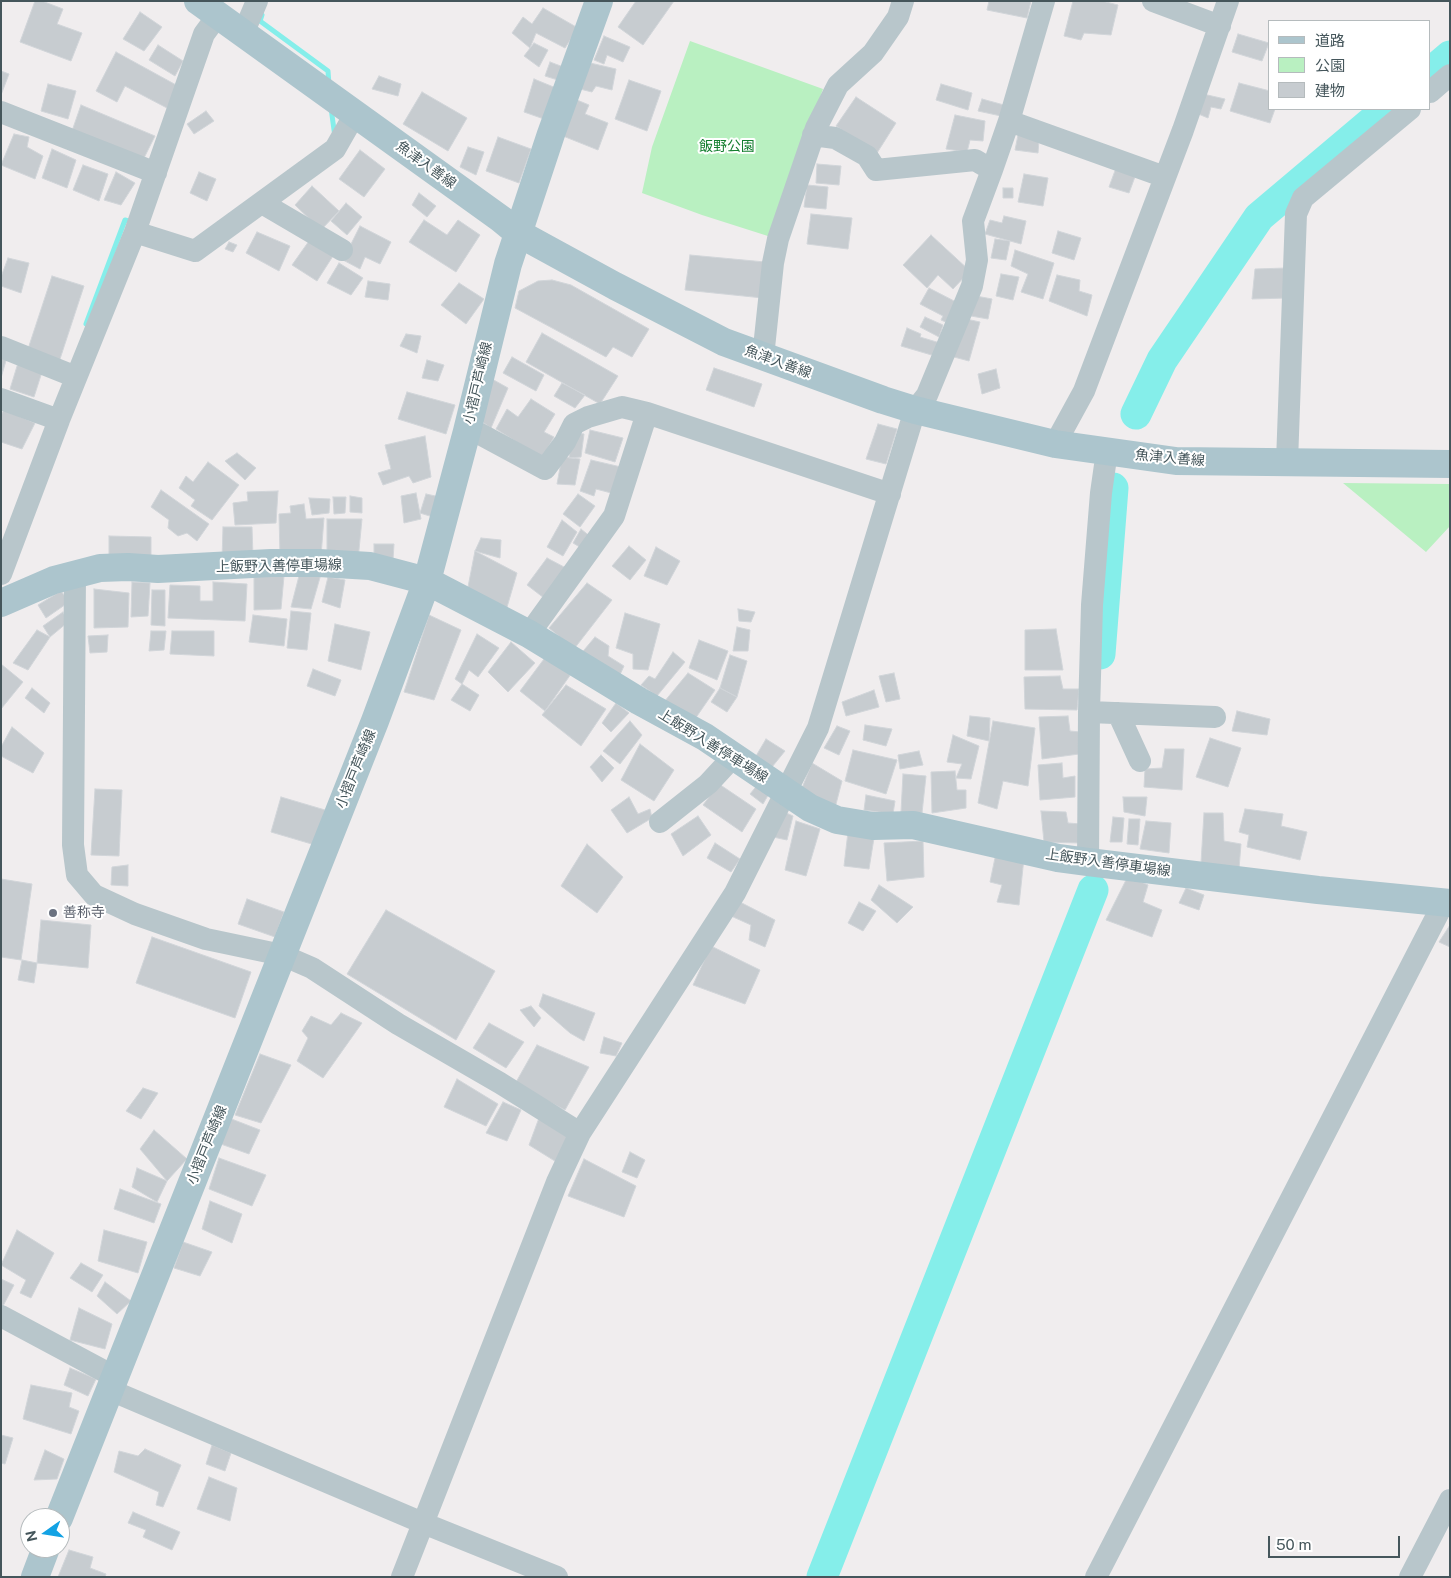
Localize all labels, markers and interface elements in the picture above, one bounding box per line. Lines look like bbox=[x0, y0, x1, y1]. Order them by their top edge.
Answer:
legend bbox=[1268, 20, 1431, 110]
text: 道路 bbox=[1315, 32, 1345, 49]
text: 公園 bbox=[1315, 57, 1345, 74]
text: 建物 bbox=[1315, 82, 1345, 99]
street label: 魚津入善線 bbox=[393, 138, 459, 192]
park label: 飯野公園 bbox=[699, 139, 755, 155]
street label: 小摺戸芦崎線 bbox=[460, 340, 496, 426]
street label: 魚津入善線 bbox=[742, 342, 814, 382]
street label: 魚津入善線 bbox=[1134, 447, 1206, 469]
street label: 上飯野入善停車場線 bbox=[216, 557, 342, 575]
street label: 上飯野入善停車場線 bbox=[655, 705, 771, 787]
street label: 小摺戸芦崎線 bbox=[332, 727, 380, 811]
street label: 上飯野入善停車場線 bbox=[1044, 846, 1172, 880]
place label: 善称寺 bbox=[63, 905, 105, 921]
marker: 善称寺 bbox=[47, 907, 59, 919]
street label: 小摺戸芦崎線 bbox=[183, 1103, 231, 1187]
north arrow bbox=[20, 1508, 70, 1558]
scale bar bbox=[1271, 1526, 1404, 1558]
text: N bbox=[22, 1529, 40, 1543]
text: 50 m bbox=[1276, 1536, 1311, 1553]

